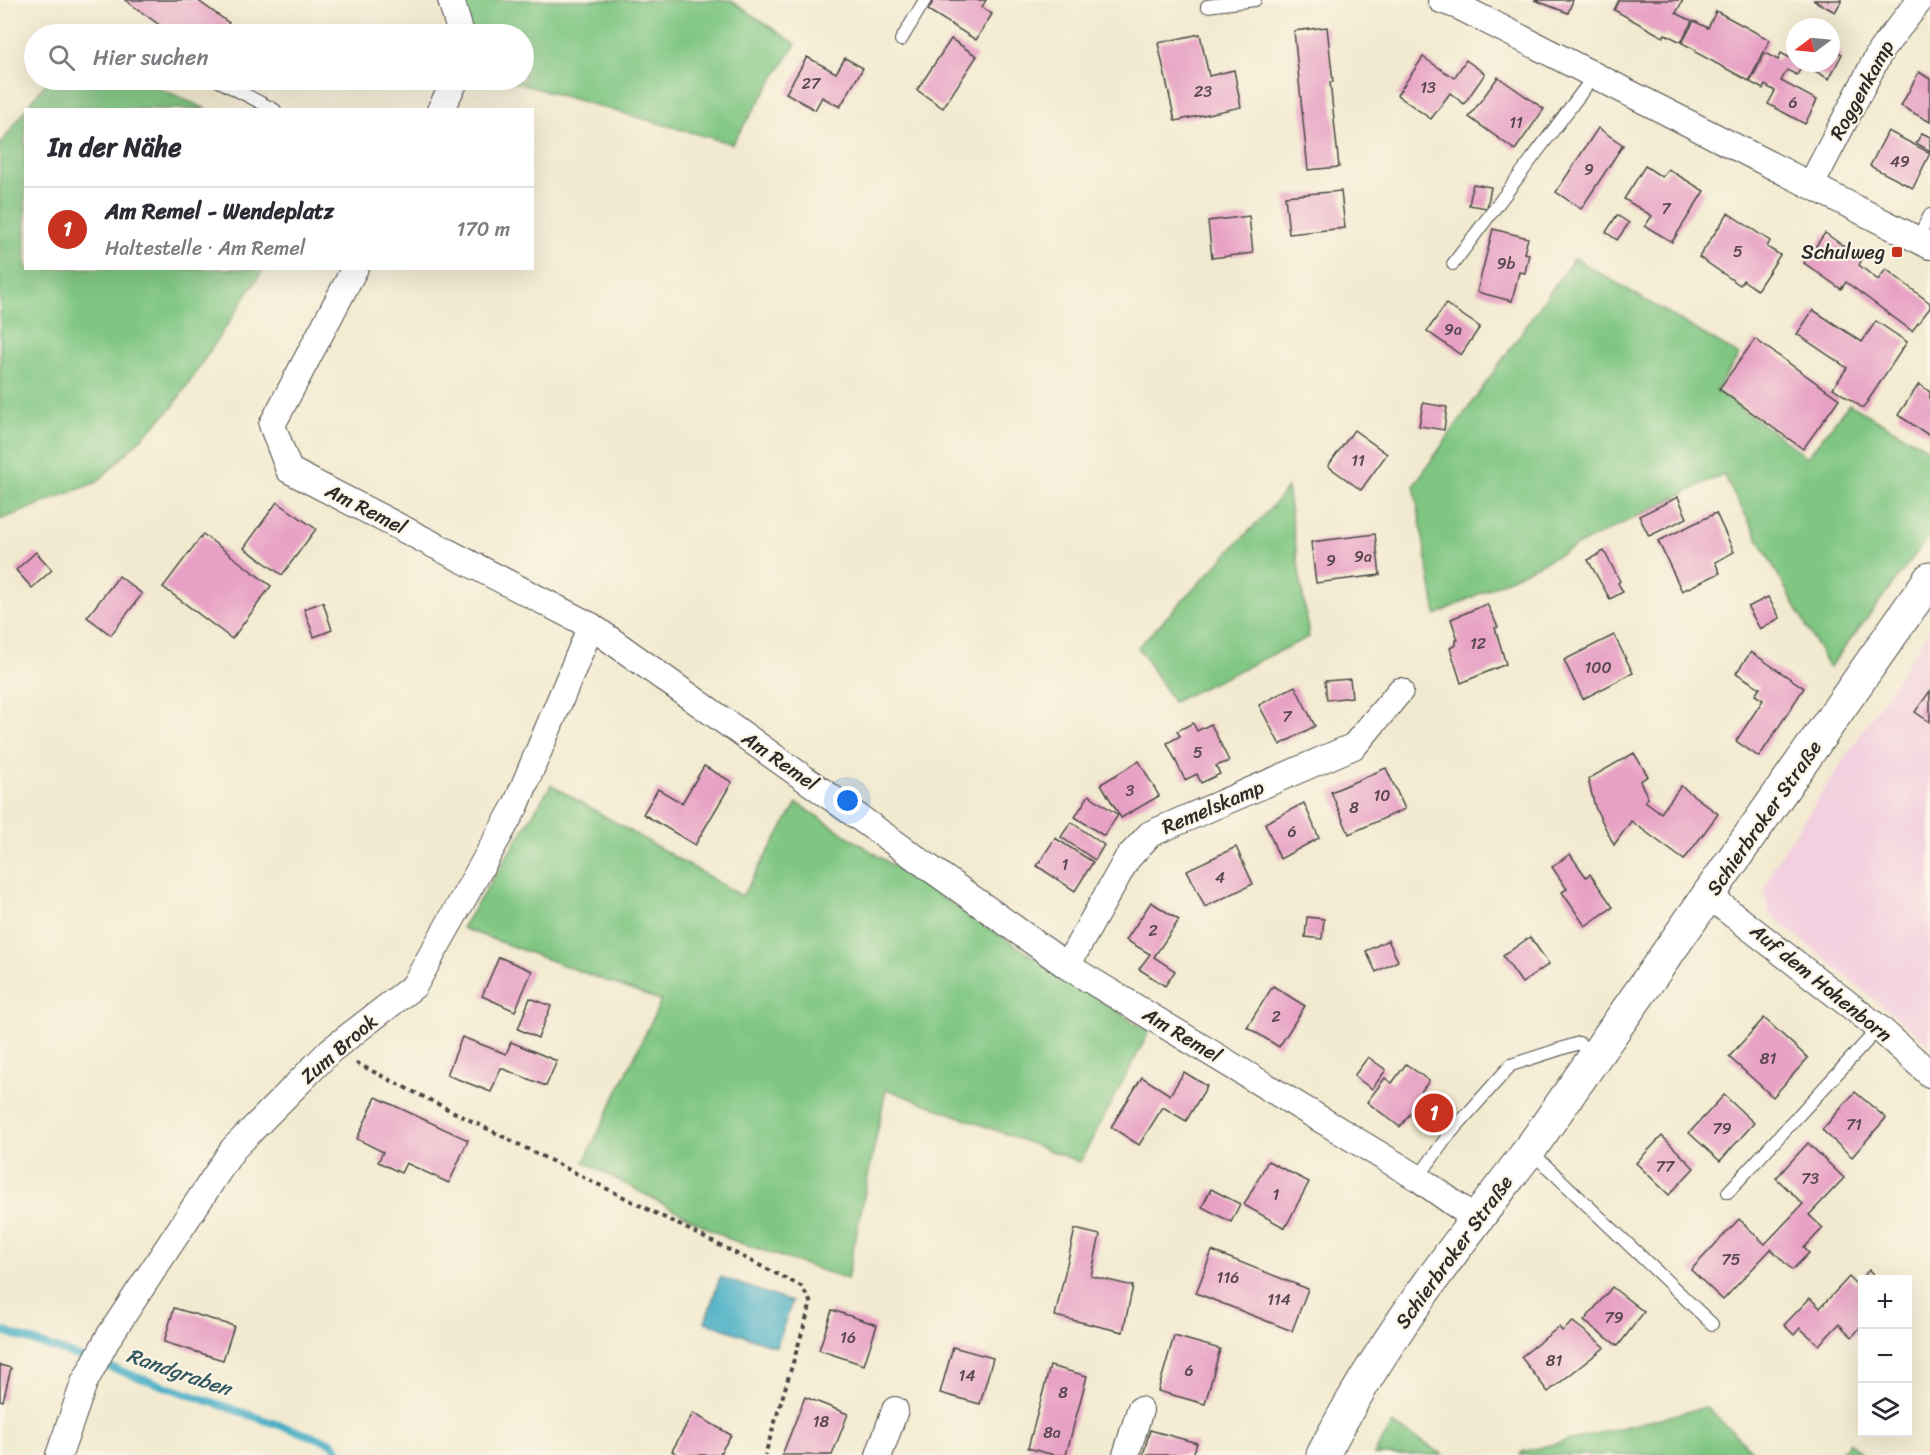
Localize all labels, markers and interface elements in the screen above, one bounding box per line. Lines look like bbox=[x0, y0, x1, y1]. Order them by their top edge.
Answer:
north arrow bbox=[1786, 18, 1840, 72]
search box bbox=[24, 24, 534, 90]
street label: Roggenkamp bbox=[1820, 33, 1904, 147]
text: Hier suchen bbox=[93, 38, 208, 77]
icon: search bbox=[45, 41, 78, 74]
house number: 27 bbox=[802, 69, 821, 98]
house number: 13 bbox=[1420, 73, 1436, 102]
house number: 23 bbox=[1194, 77, 1212, 106]
house number: 6 bbox=[1788, 88, 1798, 117]
house number: 11 bbox=[1509, 108, 1523, 137]
text: In der Nähe bbox=[48, 124, 182, 170]
house number: 49 bbox=[1890, 147, 1910, 176]
house number: 9 bbox=[1584, 155, 1594, 184]
text: Am Remel - Wendeplatz bbox=[105, 192, 334, 231]
house number: 7 bbox=[1661, 194, 1671, 223]
text: 1 bbox=[63, 212, 72, 247]
text: 170 m bbox=[457, 212, 510, 247]
text: Haltestelle · Am Remel bbox=[105, 231, 305, 266]
place label: Schulweg bbox=[1801, 235, 1885, 270]
house number: 5 bbox=[1733, 237, 1743, 266]
marker: Schulweg bbox=[1890, 245, 1904, 259]
house number: 9b bbox=[1497, 249, 1516, 278]
house number: 9a bbox=[1444, 315, 1462, 344]
house number: 11 bbox=[1351, 446, 1365, 475]
street label: Am Remel bbox=[318, 473, 413, 545]
house number: 9a bbox=[1354, 542, 1372, 571]
house number: 9 bbox=[1326, 546, 1336, 575]
house number: 12 bbox=[1470, 629, 1486, 658]
house number: 100 bbox=[1584, 653, 1612, 682]
house number: 7 bbox=[1282, 702, 1292, 731]
street label: Am Remel bbox=[733, 721, 826, 801]
street label: Schierbroker Straße bbox=[1697, 733, 1831, 903]
house number: 5 bbox=[1193, 738, 1203, 767]
street label: Remelskamp bbox=[1156, 770, 1270, 844]
house number: 3 bbox=[1126, 776, 1135, 805]
house number: 10 bbox=[1374, 781, 1390, 810]
your location bbox=[833, 786, 862, 815]
house number: 8 bbox=[1349, 793, 1359, 822]
house number: 6 bbox=[1287, 817, 1297, 846]
house number: 1 bbox=[1062, 850, 1069, 879]
house number: 4 bbox=[1215, 863, 1225, 892]
street label: Auf dem Hohenborn bbox=[1741, 914, 1900, 1052]
house number: 2 bbox=[1148, 916, 1158, 945]
street label: Am Remel bbox=[1135, 997, 1229, 1073]
house number: 2 bbox=[1271, 1002, 1281, 1031]
street label: Zum Brook bbox=[292, 1005, 386, 1093]
house number: 81 bbox=[1760, 1044, 1776, 1073]
pin: 1 bbox=[1414, 1090, 1454, 1136]
house number: 71 bbox=[1846, 1110, 1862, 1139]
house number: 79 bbox=[1713, 1114, 1732, 1143]
house number: 77 bbox=[1656, 1152, 1675, 1181]
house number: 73 bbox=[1801, 1164, 1819, 1193]
street label: Schierbroker Straße bbox=[1386, 1167, 1522, 1336]
house number: 1 bbox=[1273, 1180, 1280, 1209]
house number: 75 bbox=[1722, 1245, 1741, 1274]
house number: 116 bbox=[1217, 1263, 1239, 1292]
map controls bbox=[1858, 1275, 1912, 1437]
button: + bbox=[1858, 1275, 1912, 1329]
house number: 114 bbox=[1267, 1285, 1291, 1314]
house number: 79 bbox=[1605, 1303, 1624, 1332]
house number: 16 bbox=[840, 1323, 856, 1352]
button: − bbox=[1858, 1329, 1912, 1383]
water label: Randgraben bbox=[122, 1336, 239, 1408]
house number: 81 bbox=[1546, 1346, 1562, 1375]
house number: 6 bbox=[1184, 1356, 1194, 1385]
house number: 14 bbox=[959, 1361, 975, 1390]
house number: 8 bbox=[1058, 1378, 1068, 1407]
button: layers bbox=[1858, 1383, 1912, 1437]
house number: 18 bbox=[813, 1407, 830, 1436]
house number: 8a bbox=[1043, 1418, 1061, 1447]

